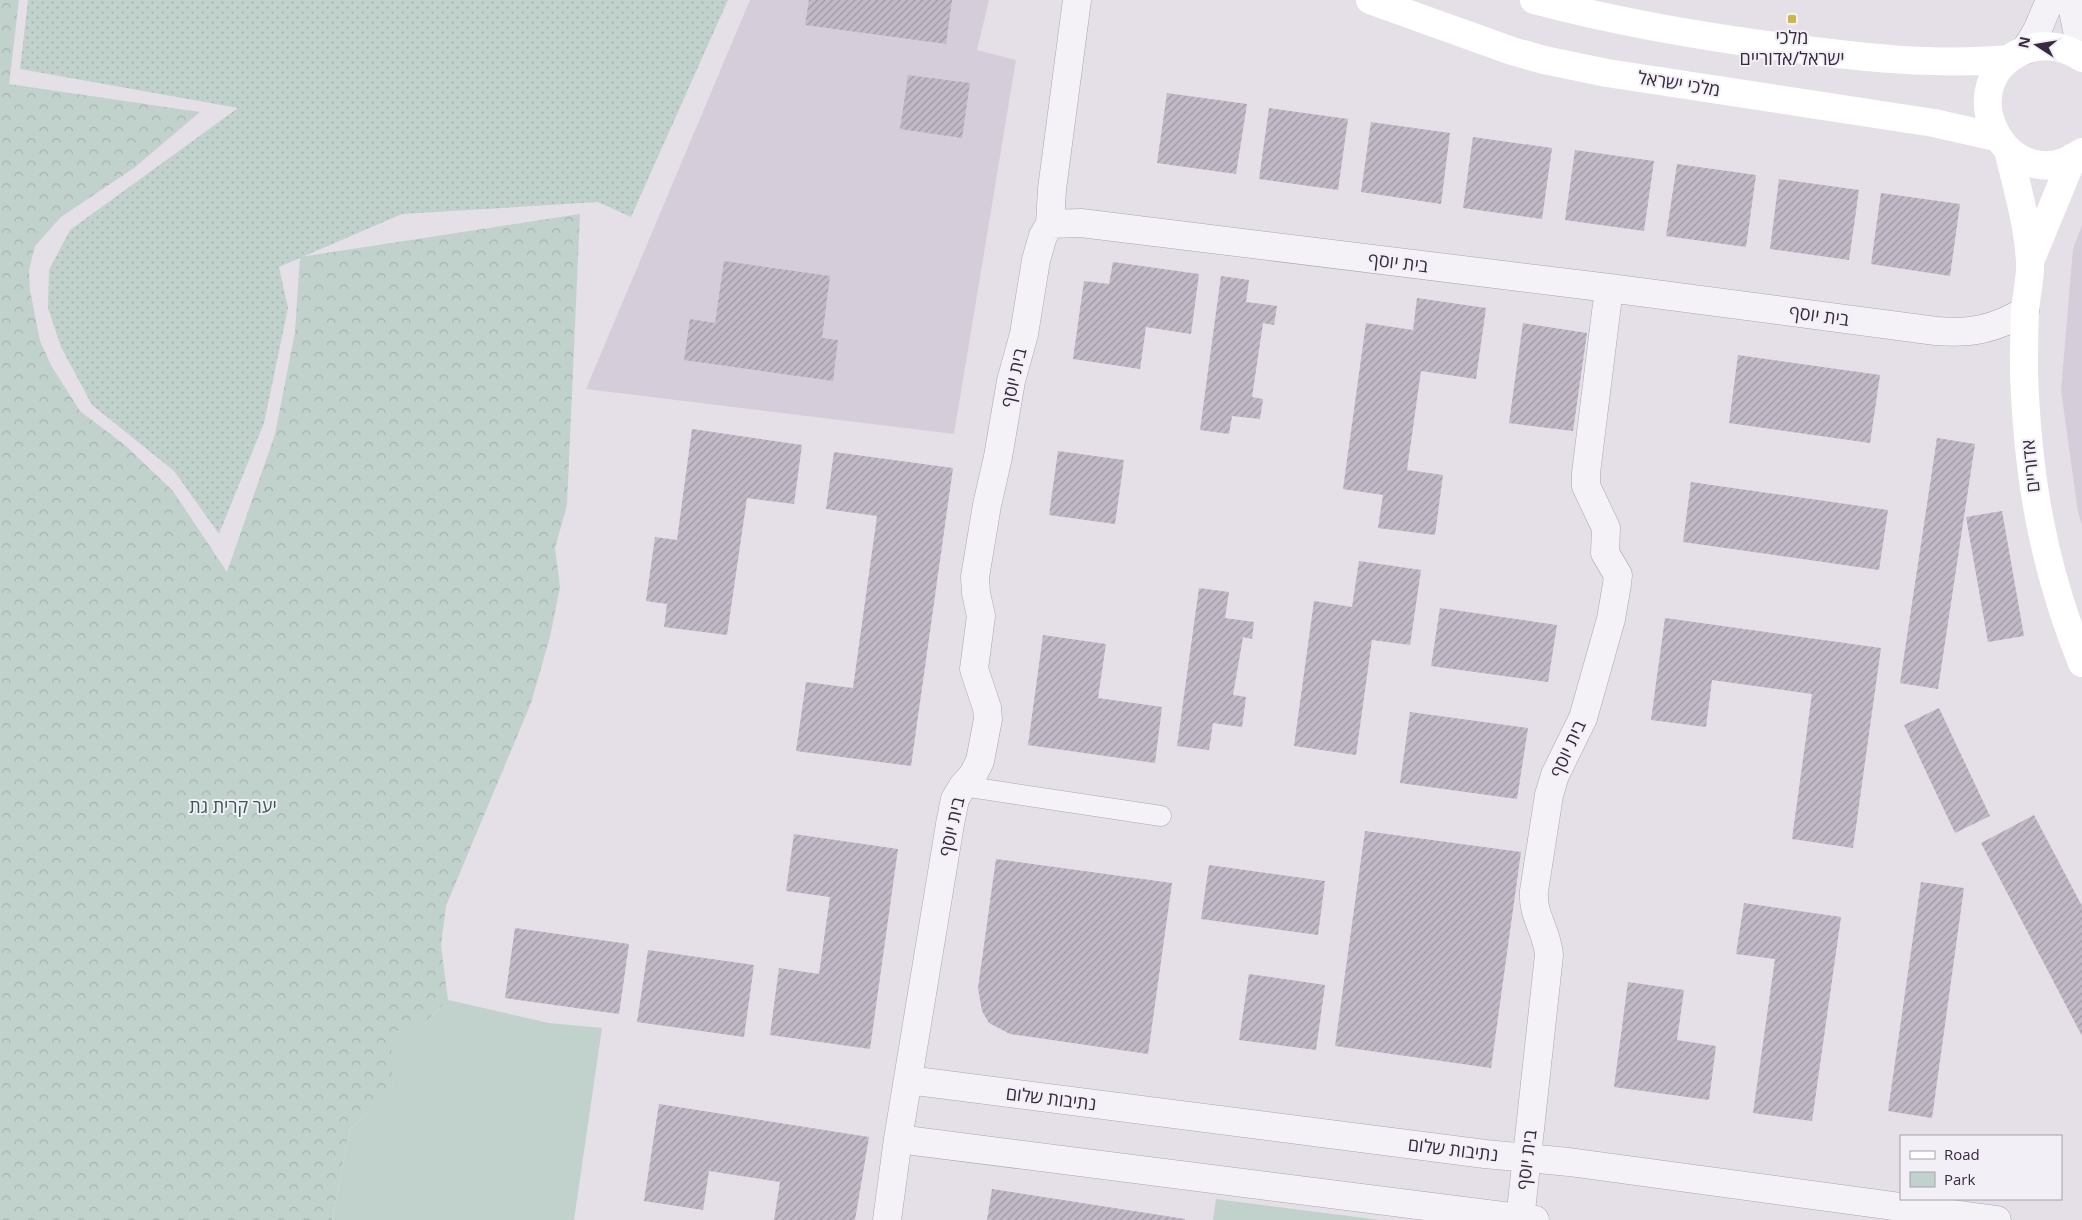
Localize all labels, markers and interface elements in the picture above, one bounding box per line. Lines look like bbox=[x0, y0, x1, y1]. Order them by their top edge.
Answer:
marker: מלכי ישראל/אדוריים bbox=[1786, 13, 1798, 25]
north arrow bbox=[2012, 20, 2062, 70]
place label: מלכי ישראל/אדוריים bbox=[1739, 25, 1845, 70]
text: N bbox=[2013, 35, 2034, 50]
street label: מלכי ישראל bbox=[1636, 65, 1722, 101]
street label: בית יוסף bbox=[1367, 246, 1430, 278]
street label: בית יוסף bbox=[1788, 299, 1851, 331]
street label: בית יוסף bbox=[995, 345, 1032, 410]
street label: אדוריים bbox=[2015, 438, 2045, 494]
street label: בית יוסף bbox=[1543, 716, 1591, 781]
park label: יער קרית גת bbox=[189, 794, 277, 818]
street label: בית יוסף bbox=[933, 794, 970, 859]
street label: נתיבות שלום bbox=[1005, 1081, 1098, 1115]
street label: בית יוסף bbox=[1510, 1128, 1542, 1191]
street label: נתיבות שלום bbox=[1407, 1132, 1500, 1166]
legend bbox=[1900, 1135, 2062, 1200]
text: Road bbox=[1944, 1144, 1980, 1164]
text: Park bbox=[1944, 1169, 1975, 1189]

